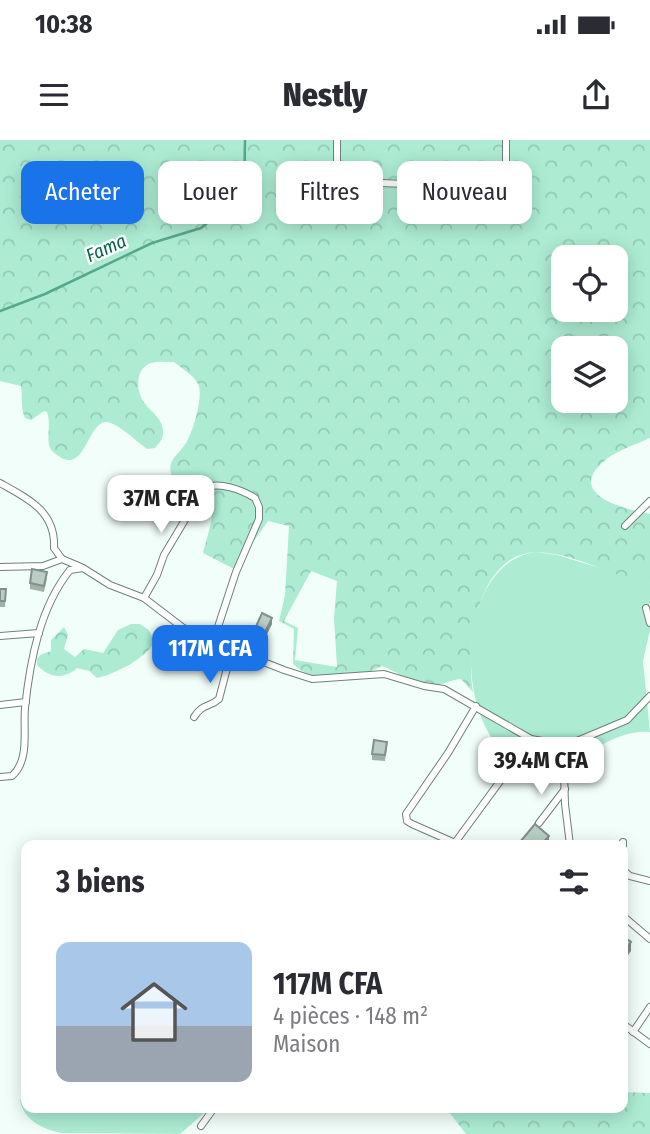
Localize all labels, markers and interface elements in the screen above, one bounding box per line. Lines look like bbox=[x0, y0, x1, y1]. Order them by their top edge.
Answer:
text: 10:38 bbox=[35, 9, 93, 40]
icon: menu bbox=[35, 76, 73, 114]
text: Nestly bbox=[283, 76, 367, 114]
icon: share bbox=[577, 76, 615, 114]
chip: Acheter bbox=[21, 161, 144, 224]
chip: Louer bbox=[158, 161, 262, 224]
chip: Filtres bbox=[276, 161, 383, 224]
chip: Nouveau bbox=[397, 161, 532, 224]
water label: Fama bbox=[82, 229, 130, 267]
map controls bbox=[551, 245, 628, 413]
button: locate bbox=[551, 245, 628, 322]
button: layers bbox=[551, 336, 628, 413]
pin: 37M CFA bbox=[96, 476, 226, 535]
text: 37M CFA bbox=[123, 484, 199, 512]
pin: 117M CFA bbox=[138, 626, 282, 685]
text: 117M CFA bbox=[168, 634, 252, 662]
pin: 39.4M CFA bbox=[461, 738, 621, 797]
text: 39.4M CFA bbox=[494, 746, 588, 774]
icon: filters bbox=[555, 863, 593, 901]
text: 3 biens bbox=[56, 864, 145, 900]
text: 117M CFA bbox=[273, 966, 382, 1002]
icon: home bbox=[112, 970, 196, 1054]
text: 4 pièces · 148 m² bbox=[273, 1002, 428, 1030]
text: Maison bbox=[273, 1030, 340, 1058]

